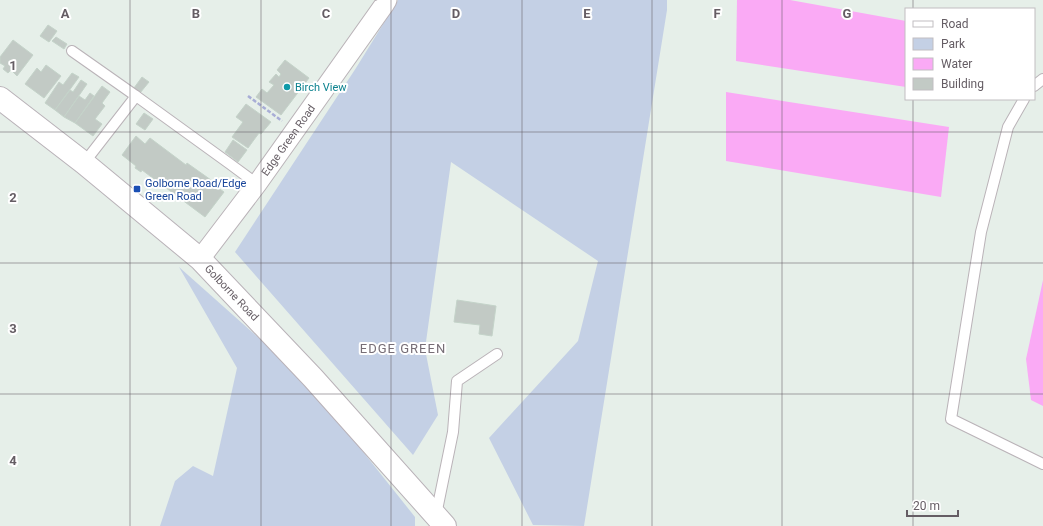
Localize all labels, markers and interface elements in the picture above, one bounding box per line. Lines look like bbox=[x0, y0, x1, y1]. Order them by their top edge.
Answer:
text: A bbox=[61, 6, 70, 21]
text: B bbox=[192, 6, 200, 21]
text: C bbox=[322, 6, 331, 21]
text: D bbox=[452, 6, 460, 21]
text: E bbox=[583, 6, 591, 21]
text: F bbox=[713, 6, 721, 21]
text: G bbox=[843, 6, 852, 21]
legend bbox=[905, 8, 1035, 100]
text: Road bbox=[941, 17, 969, 31]
text: Park bbox=[941, 37, 966, 51]
text: Water bbox=[941, 57, 972, 71]
text: 1 bbox=[9, 58, 17, 73]
text: Building bbox=[941, 77, 984, 91]
place label: Birch View bbox=[295, 81, 347, 94]
marker: Birch View bbox=[282, 82, 292, 92]
street label: Edge Green Road bbox=[259, 102, 318, 178]
place label: Golborne Road/Edge Green Road bbox=[145, 177, 247, 203]
marker: Golborne Road/Edge Green Road bbox=[132, 184, 142, 194]
text: 2 bbox=[9, 190, 17, 205]
street label: Golborne Road bbox=[202, 262, 261, 324]
text: 3 bbox=[9, 321, 17, 336]
district label: EDGE GREEN bbox=[360, 341, 446, 356]
text: 4 bbox=[9, 453, 17, 468]
scale bar bbox=[907, 492, 958, 518]
text: 20 m bbox=[913, 499, 940, 513]

